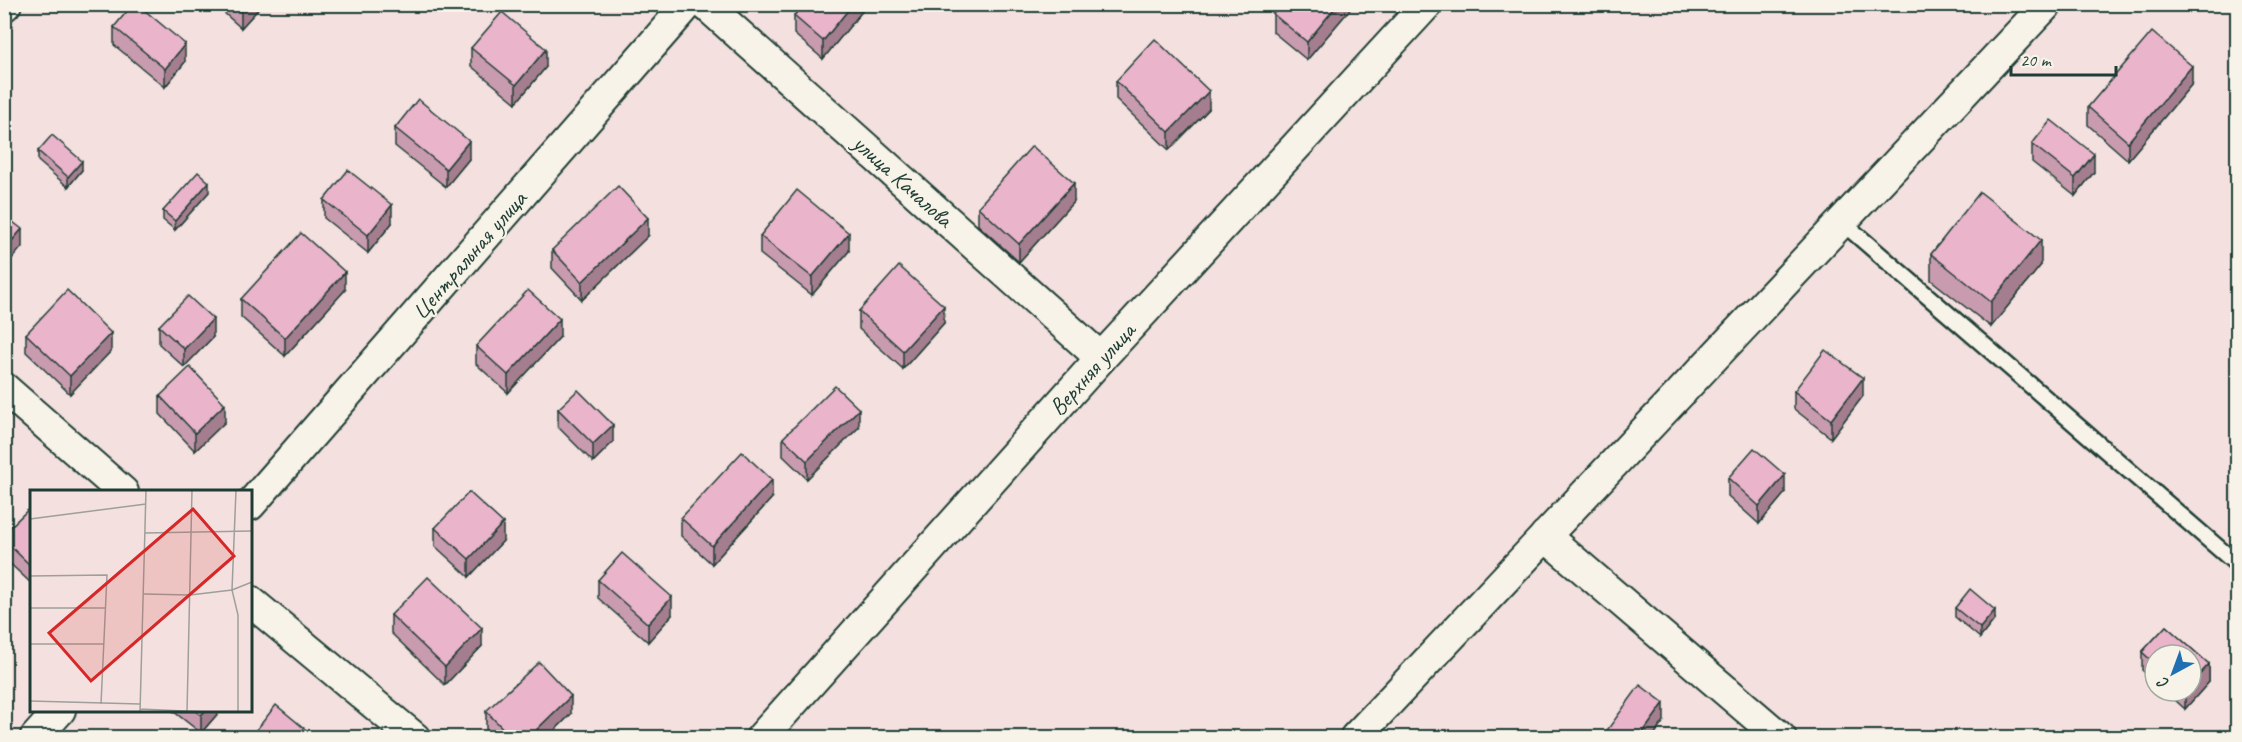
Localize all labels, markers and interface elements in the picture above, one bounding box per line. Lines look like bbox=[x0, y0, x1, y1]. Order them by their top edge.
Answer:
scale bar bbox=[2011, 39, 2116, 77]
text: 20 m bbox=[2020, 49, 2053, 71]
street label: улица Качалова bbox=[845, 127, 960, 235]
street label: Центральная улица bbox=[405, 183, 534, 326]
street label: Верхняя улица bbox=[1042, 315, 1143, 422]
inset map bbox=[30, 490, 252, 712]
north arrow bbox=[2143, 643, 2203, 703]
text: С bbox=[2153, 672, 2173, 694]

